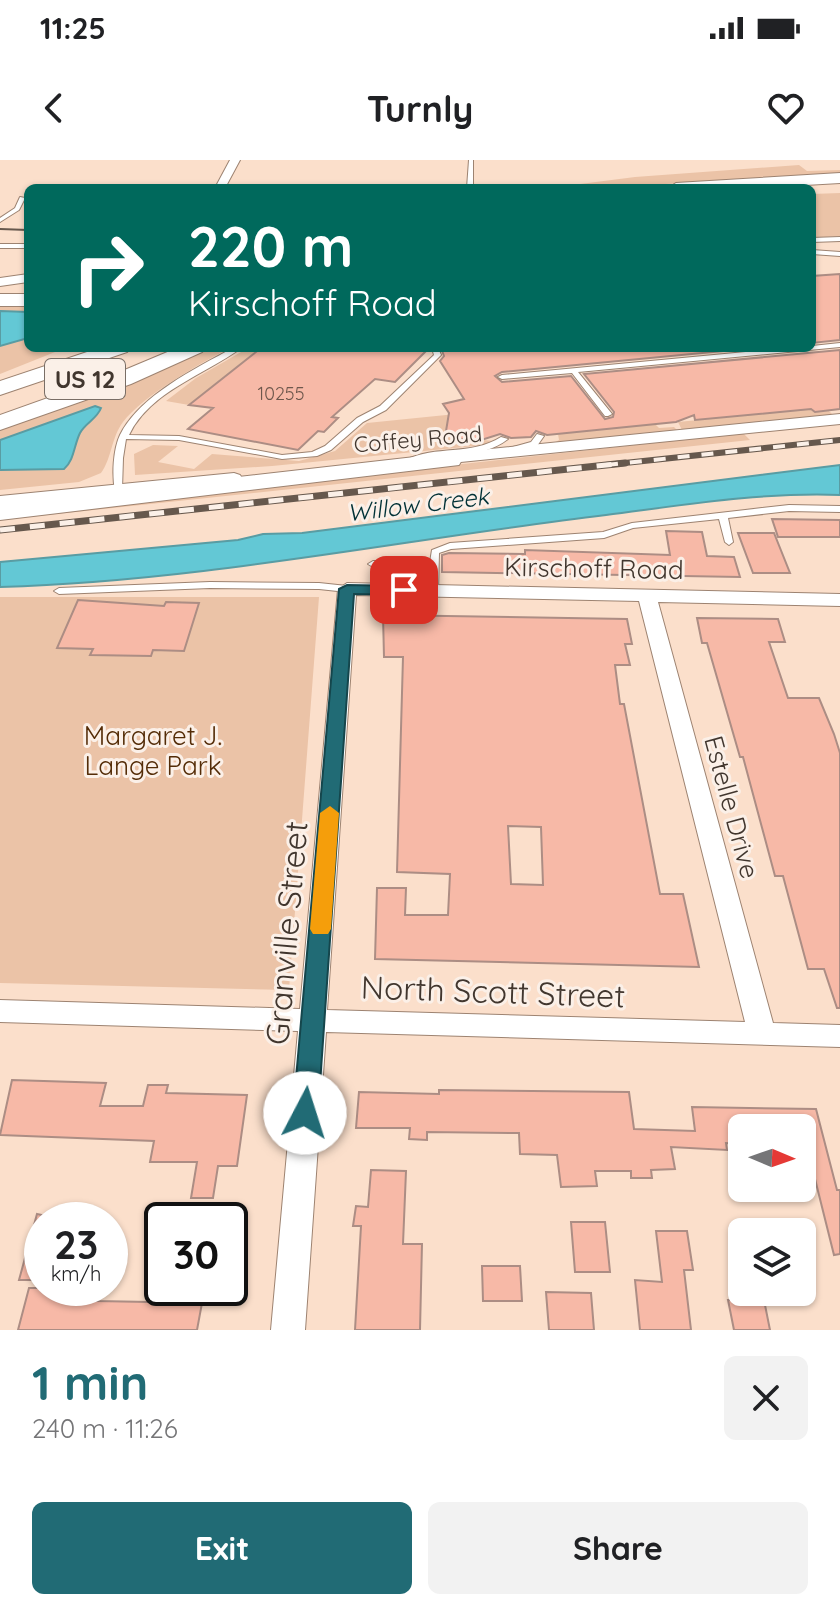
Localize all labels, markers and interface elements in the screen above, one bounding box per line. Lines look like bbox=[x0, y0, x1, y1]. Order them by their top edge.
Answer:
text: 11:25 bbox=[40, 9, 106, 47]
icon: back bbox=[32, 86, 76, 130]
text: Turnly bbox=[367, 86, 473, 131]
icon: heart bbox=[764, 86, 808, 130]
text: 220 m bbox=[188, 211, 353, 281]
icon: right bbox=[56, 216, 160, 320]
text: Kirschoff Road bbox=[188, 280, 437, 325]
road number: US 12 bbox=[45, 359, 125, 399]
house number: 10255 bbox=[258, 382, 304, 405]
street label: Coffey Road bbox=[353, 419, 483, 459]
water label: Willow Creek bbox=[345, 480, 493, 528]
street label: Kirschoff Road bbox=[504, 550, 684, 586]
pin bbox=[370, 556, 438, 624]
icon: arrive bbox=[382, 568, 426, 612]
park label: Margaret J. Lange Park bbox=[84, 719, 222, 782]
street label: Estelle Drive bbox=[697, 732, 767, 882]
street label: Granville Street bbox=[256, 820, 316, 1046]
street label: North Scott Street bbox=[360, 966, 626, 1016]
position arrow bbox=[263, 1071, 347, 1155]
north arrow bbox=[728, 1114, 816, 1202]
map controls bbox=[728, 1114, 816, 1306]
speed limit sign: 30 bbox=[144, 1202, 248, 1306]
button: layers bbox=[728, 1218, 816, 1306]
text: 23 bbox=[54, 1219, 98, 1269]
text: km/h bbox=[51, 1261, 101, 1286]
text: 1 min bbox=[32, 1352, 148, 1412]
button: close bbox=[724, 1356, 808, 1440]
text: 240 m · 11:26 bbox=[32, 1412, 178, 1445]
button: Exit bbox=[32, 1502, 412, 1594]
button: Share bbox=[428, 1502, 808, 1594]

